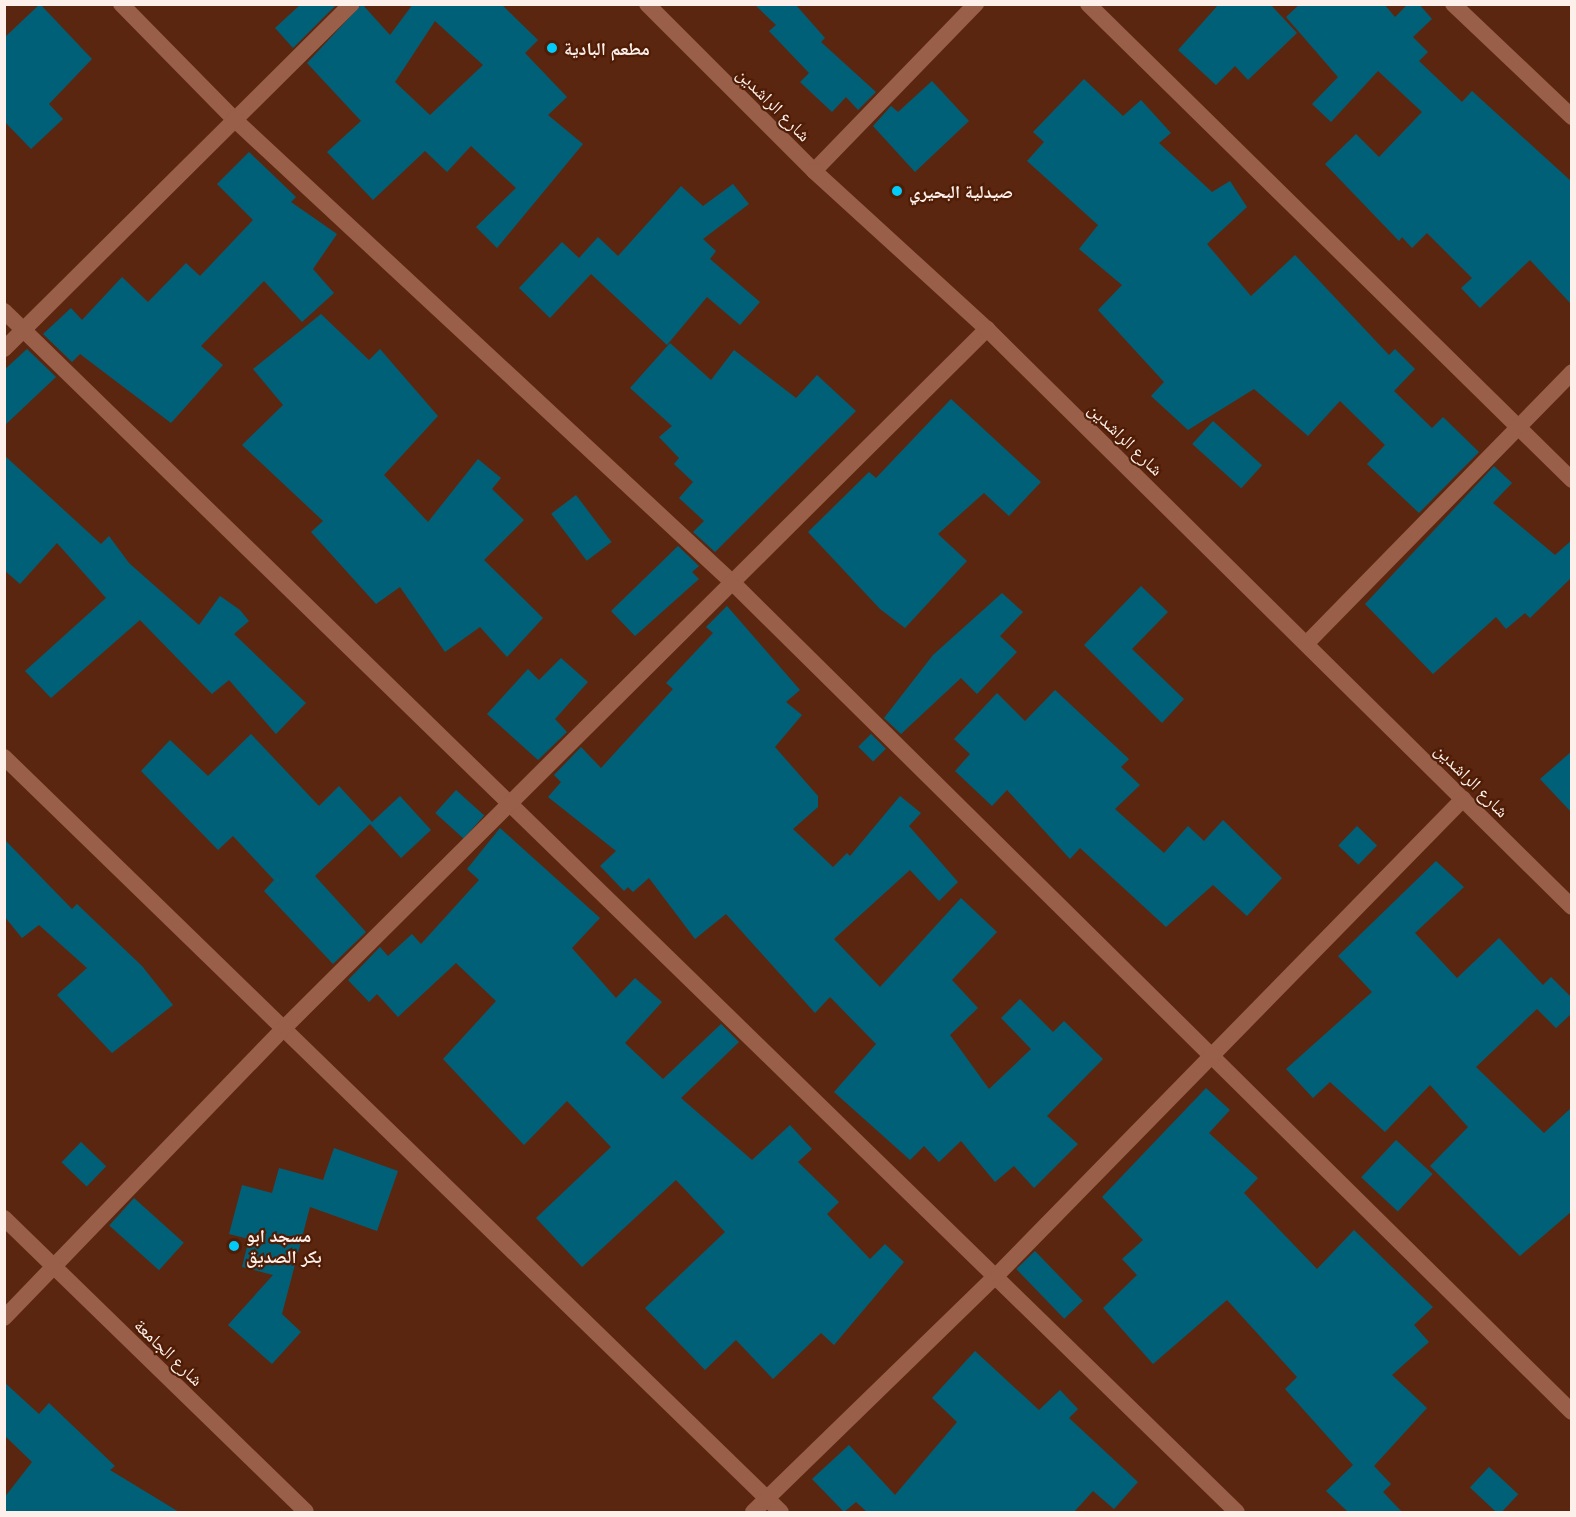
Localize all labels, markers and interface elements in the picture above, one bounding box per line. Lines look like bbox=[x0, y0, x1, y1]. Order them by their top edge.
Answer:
place label: مطعم البادية bbox=[564, 37, 650, 59]
marker: مطعم البادية bbox=[545, 41, 559, 55]
street label: شارع الراشدين bbox=[733, 63, 815, 145]
place label: صيدلية البحيري bbox=[909, 180, 1013, 202]
marker: صيدلية البحيري bbox=[890, 184, 904, 198]
street label: شارع الراشدين bbox=[1084, 398, 1168, 480]
street label: شارع الراشدين bbox=[1431, 739, 1513, 821]
place label: مسجد ابو بكر الصديق bbox=[246, 1225, 322, 1268]
marker: مسجد ابو بكر الصديق bbox=[227, 1239, 241, 1253]
street label: شارع الجامعة bbox=[130, 1314, 208, 1390]

